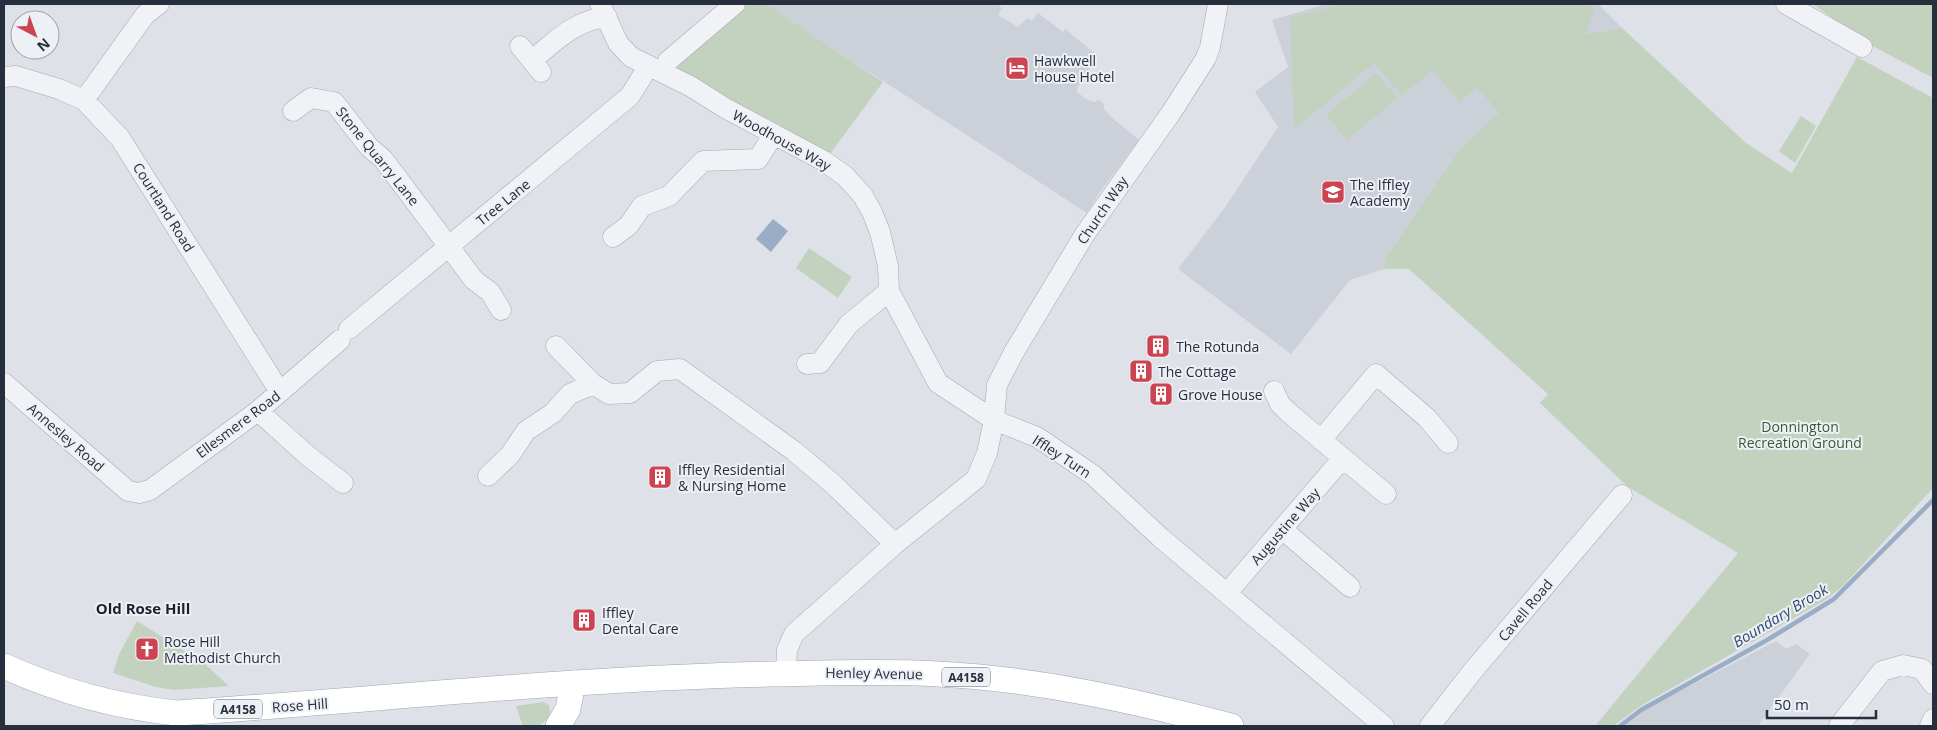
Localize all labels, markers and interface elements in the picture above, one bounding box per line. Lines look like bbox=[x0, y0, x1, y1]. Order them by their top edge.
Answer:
north arrow bbox=[10, 10, 60, 60]
text: N bbox=[33, 34, 54, 56]
place label: Hawkwell House Hotel bbox=[1034, 51, 1115, 86]
hotel icon: Hawkwell House Hotel bbox=[1004, 55, 1030, 81]
street label: Stone Quarry Lane bbox=[332, 103, 424, 210]
street label: Woodhouse Way bbox=[729, 105, 835, 175]
street label: Courtland Road bbox=[129, 159, 199, 255]
street label: Church Way bbox=[1072, 171, 1132, 248]
street label: Tree Lane bbox=[472, 174, 534, 230]
place label: The Iffley Academy bbox=[1350, 175, 1411, 210]
school or university icon: The Iffley Academy bbox=[1320, 179, 1346, 205]
building icon: The Rotunda bbox=[1145, 333, 1171, 359]
place label: The Rotunda bbox=[1176, 337, 1259, 356]
building icon: The Cottage bbox=[1128, 358, 1154, 384]
place label: The Cottage bbox=[1158, 362, 1236, 381]
building icon: Grove House bbox=[1148, 381, 1174, 407]
place label: Grove House bbox=[1178, 385, 1263, 404]
street label: Ellesmere Road bbox=[192, 386, 284, 462]
street label: Annesley Road bbox=[24, 398, 108, 476]
park label: Donnington Recreation Ground bbox=[1738, 417, 1862, 452]
street label: Iffley Turn bbox=[1029, 430, 1095, 482]
place label: Iffley Residential & Nursing Home bbox=[678, 460, 786, 495]
building icon: Iffley Residential & Nursing Home bbox=[647, 464, 673, 490]
street label: Augustine Way bbox=[1246, 483, 1325, 569]
street label: Cavell Road bbox=[1493, 575, 1557, 645]
water label: Boundary Brook bbox=[1729, 578, 1832, 651]
district label: Old Rose Hill bbox=[96, 598, 190, 618]
place label: Iffley Dental Care bbox=[602, 603, 679, 638]
building icon: Iffley Dental Care bbox=[571, 607, 597, 633]
place label: Rose Hill Methodist Church bbox=[164, 632, 281, 667]
church icon: Rose Hill Methodist Church bbox=[134, 636, 160, 662]
street label: Henley Avenue bbox=[825, 663, 923, 683]
road number: A4158 bbox=[942, 668, 990, 686]
scale bar bbox=[1767, 688, 1876, 720]
street label: Rose Hill bbox=[271, 694, 329, 716]
text: 50 m bbox=[1774, 694, 1809, 714]
road number: A4158 bbox=[214, 700, 262, 719]

